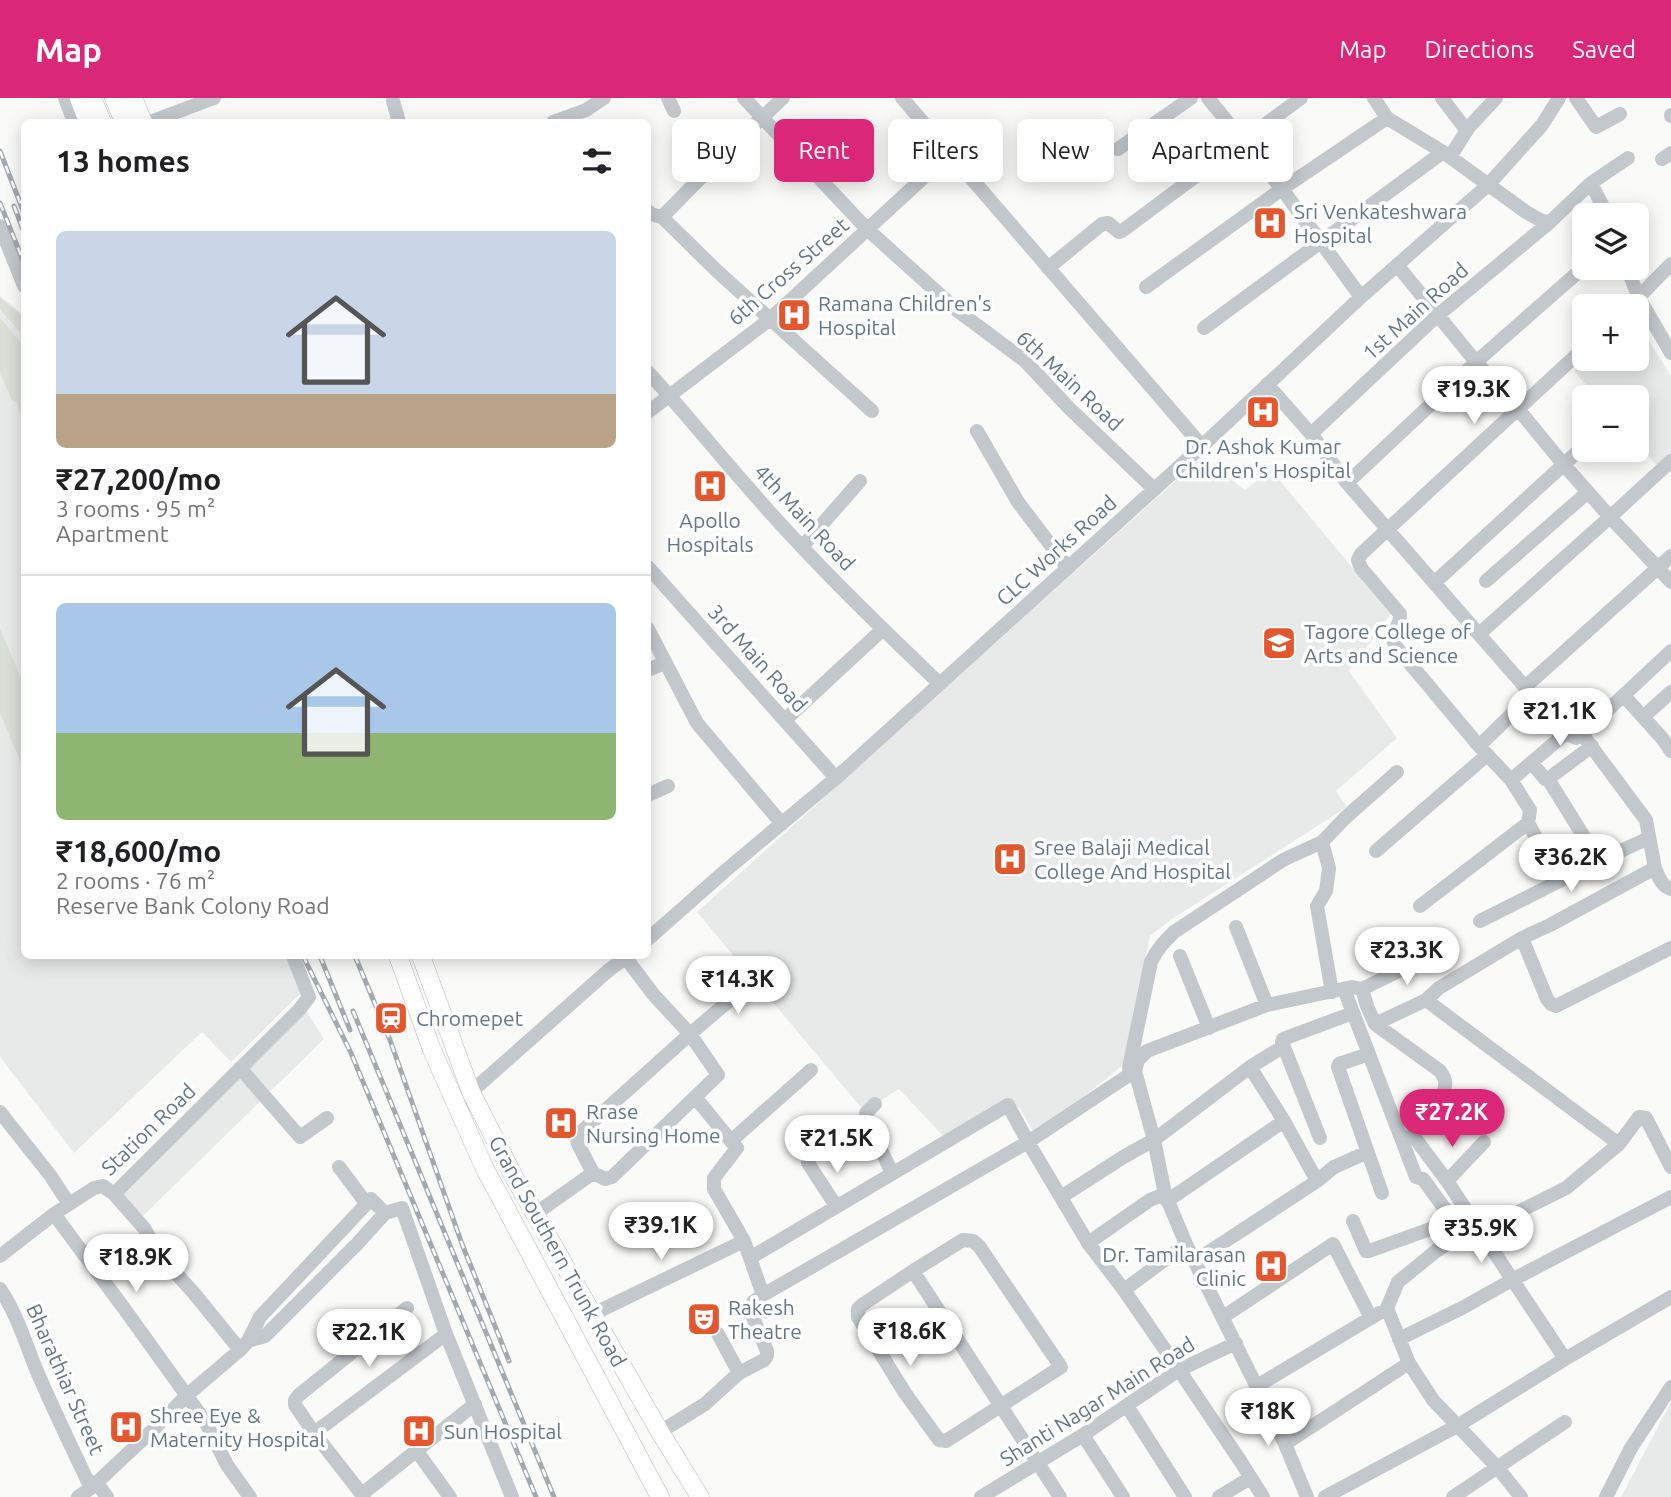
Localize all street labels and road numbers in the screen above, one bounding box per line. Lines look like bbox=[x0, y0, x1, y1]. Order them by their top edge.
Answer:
street label: 6th Cross Street bbox=[723, 212, 853, 330]
street label: 1st Main Road bbox=[1357, 257, 1473, 365]
street label: 6th Main Road bbox=[1012, 325, 1128, 435]
street label: 4th Main Road bbox=[750, 459, 860, 575]
street label: CLC Works Road bbox=[991, 490, 1121, 610]
street label: 3rd Main Road bbox=[704, 599, 812, 717]
street label: Station Road bbox=[96, 1078, 200, 1180]
street label: Grand Southern Trunk Road bbox=[484, 1131, 632, 1371]
street label: Bharathiar Street bbox=[22, 1300, 110, 1458]
street label: Shanti Nagar Main Road bbox=[995, 1331, 1199, 1471]

